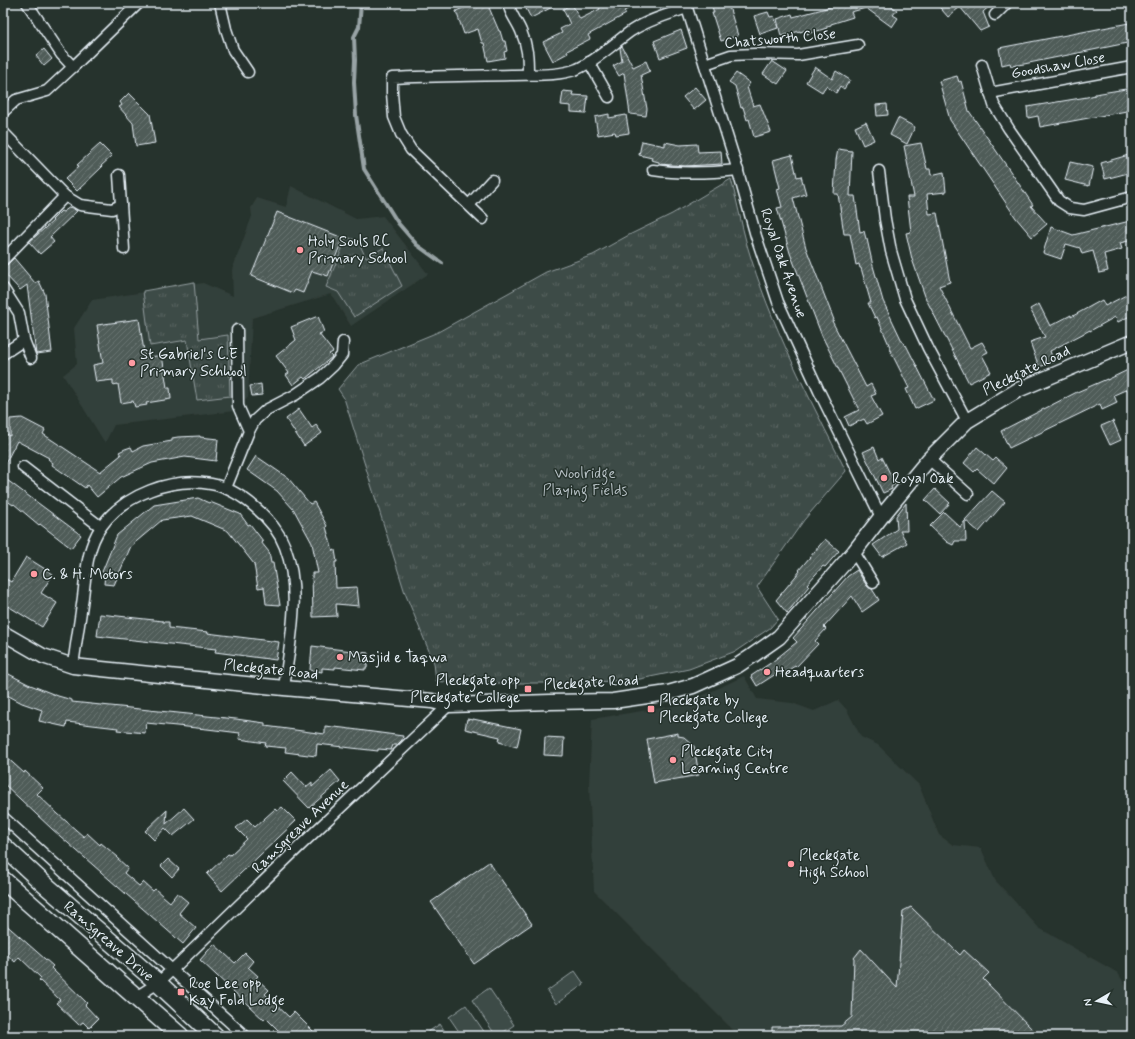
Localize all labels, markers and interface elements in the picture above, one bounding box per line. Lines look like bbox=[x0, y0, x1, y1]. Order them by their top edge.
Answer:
street label: Chatsworth Close bbox=[723, 24, 837, 54]
street label: Goodshaw Close bbox=[1010, 48, 1107, 84]
street label: Royal Oak Avenue bbox=[755, 206, 811, 321]
place label: Holy Souls RC Primary School bbox=[308, 232, 407, 269]
marker: Holy Souls RC Primary School bbox=[295, 245, 305, 255]
street label: Pleckgate Road bbox=[979, 341, 1074, 402]
place label: St Gabriel's C.E Primary Schhool bbox=[140, 345, 247, 382]
marker: St Gabriel's C.E Primary Schhool bbox=[127, 358, 137, 368]
park label: Woolridge Playing Fields bbox=[543, 464, 628, 502]
place label: Royal Oak bbox=[892, 469, 954, 489]
marker: Royal Oak bbox=[879, 473, 889, 483]
place label: C. & H. Motors bbox=[42, 565, 133, 585]
marker: C. & H. Motors bbox=[29, 569, 39, 579]
place label: Masjid e Taqwa bbox=[348, 648, 447, 668]
marker: Masjid e Taqwa bbox=[335, 652, 345, 662]
street label: Pleckgate Road bbox=[222, 655, 319, 686]
place label: Headquarters bbox=[775, 663, 864, 683]
marker: Headquarters bbox=[762, 667, 772, 677]
place label: Pleckgate opp Pleckgate College bbox=[410, 671, 520, 709]
street label: Pleckgate Road bbox=[543, 671, 639, 696]
marker: Pleckgate opp Pleckgate College bbox=[523, 684, 533, 694]
place label: Pleckgate by Pleckgate College bbox=[659, 691, 769, 729]
marker: Pleckgate by Pleckgate College bbox=[646, 704, 656, 714]
place label: Pleckgate City Learning Centre bbox=[681, 742, 789, 780]
marker: Pleckgate City Learning Centre bbox=[668, 755, 678, 765]
street label: Ramsgreave Avenue bbox=[248, 775, 354, 878]
place label: Pleckgate High School bbox=[799, 846, 869, 884]
marker: Pleckgate High School bbox=[786, 859, 796, 869]
street label: Ramsgreave Drive bbox=[59, 897, 158, 987]
place label: Roe Lee opp Kay Fold Lodge bbox=[189, 974, 285, 1012]
north arrow bbox=[1077, 981, 1117, 1021]
marker: Roe Lee opp Kay Fold Lodge bbox=[176, 987, 186, 997]
text: N bbox=[1081, 998, 1096, 1007]

